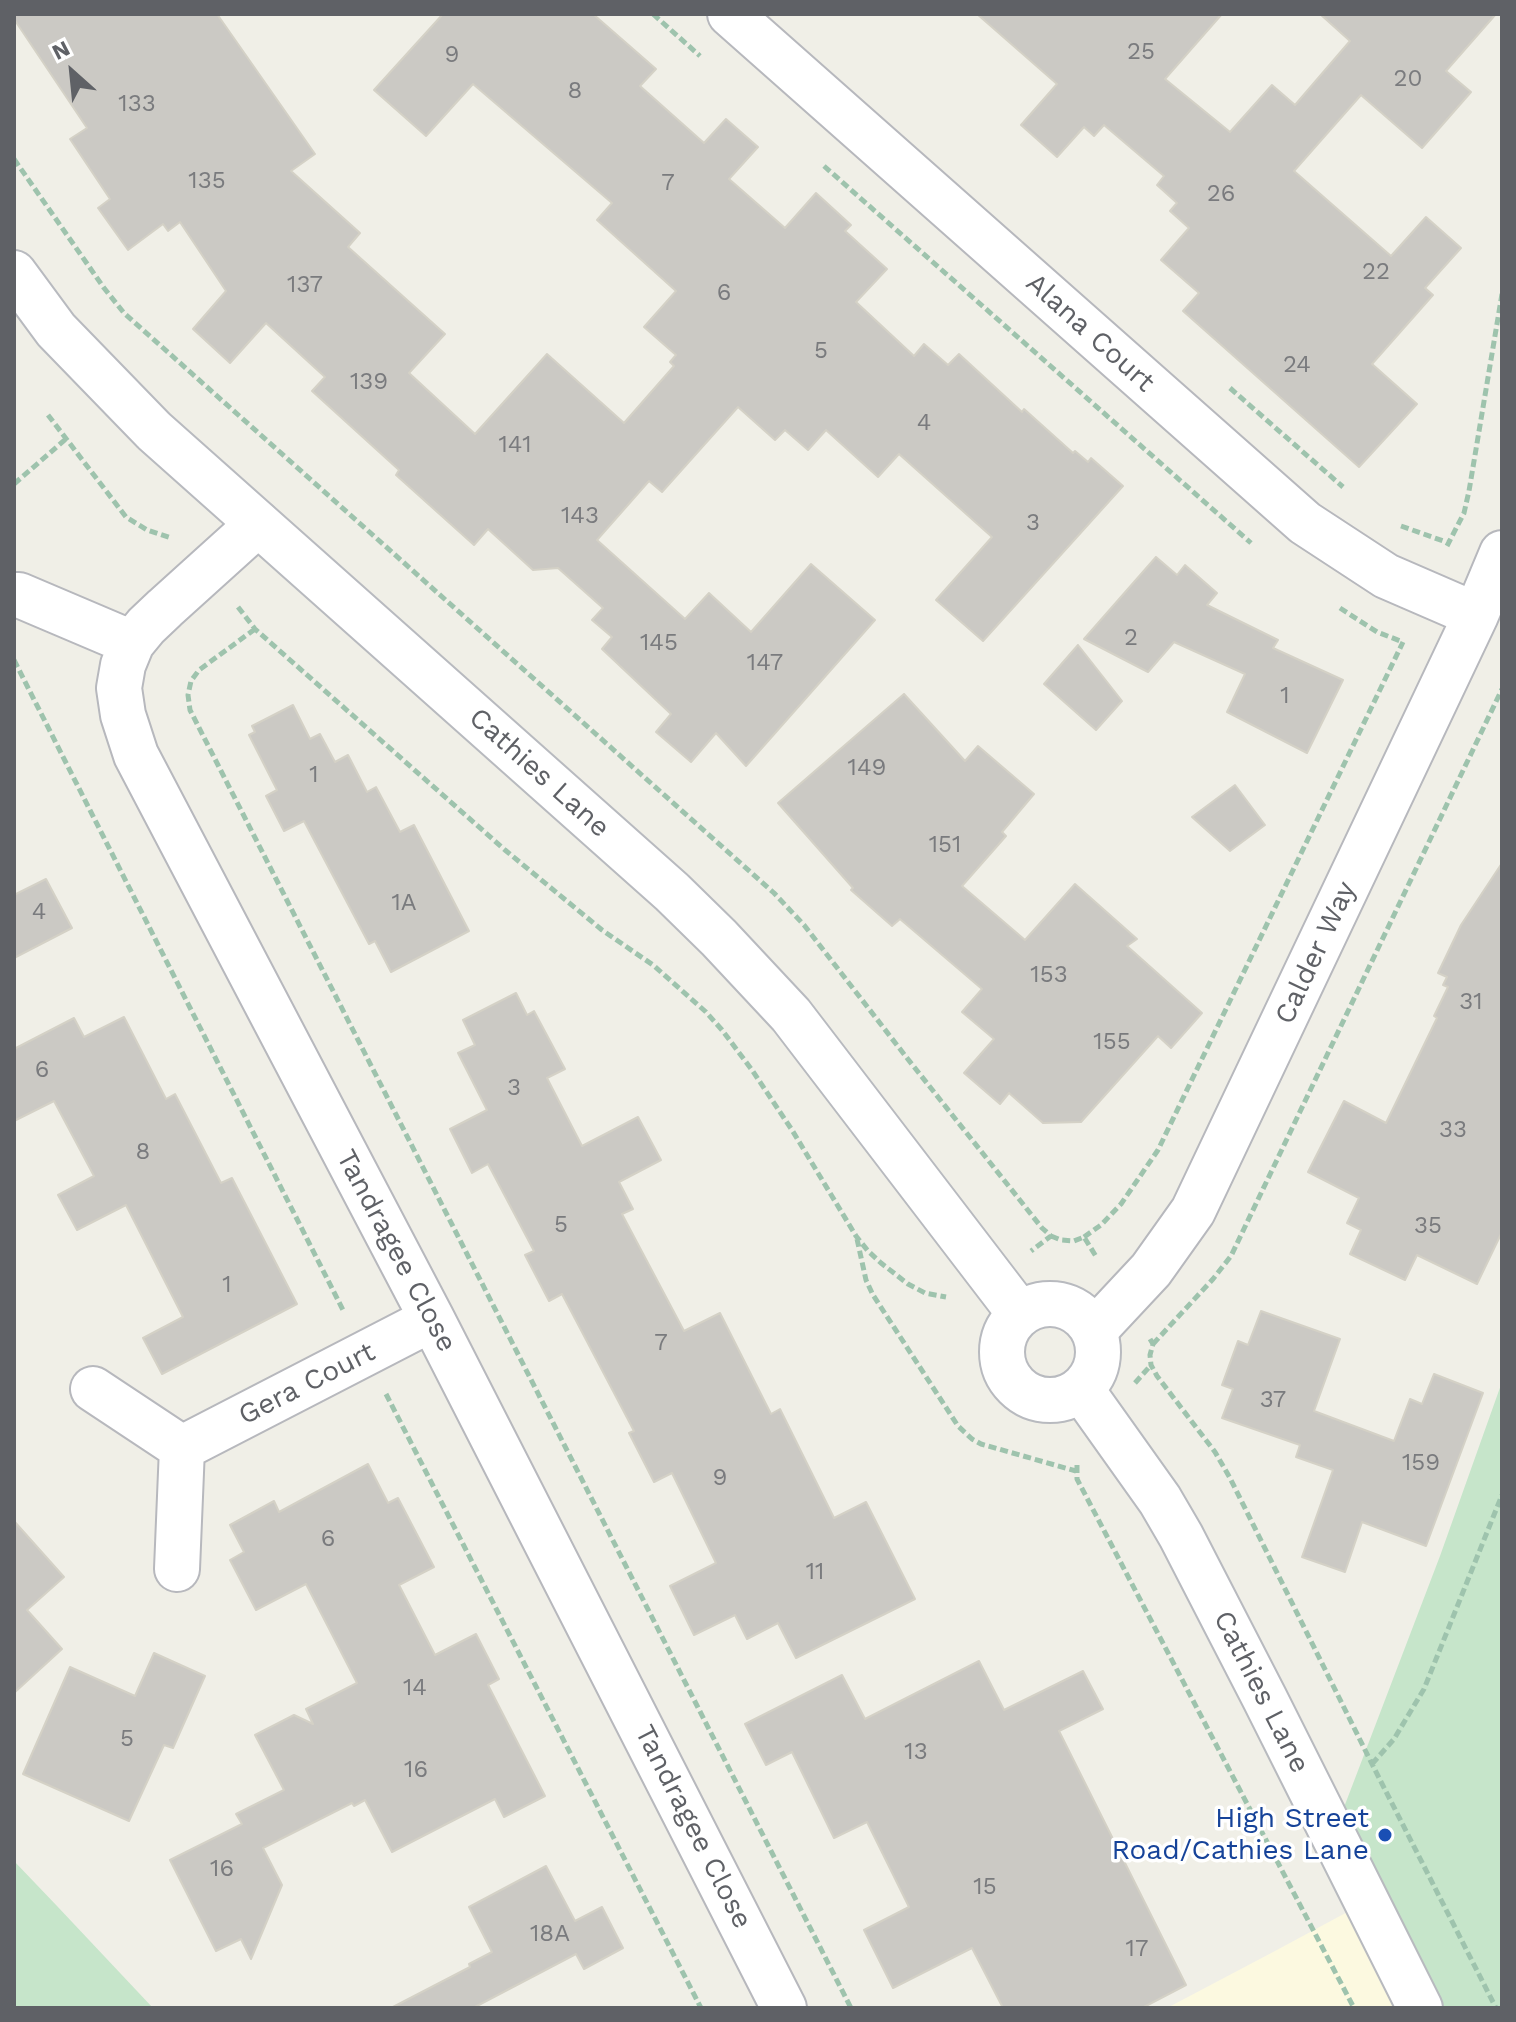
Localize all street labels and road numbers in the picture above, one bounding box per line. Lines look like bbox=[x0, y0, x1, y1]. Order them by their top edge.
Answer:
street label: Alana Court bbox=[1019, 267, 1161, 399]
street label: Cathies Lane bbox=[462, 701, 616, 845]
street label: Calder Way bbox=[1268, 876, 1364, 1030]
street label: Tandragee Close bbox=[329, 1144, 463, 1358]
street label: Gera Court bbox=[233, 1335, 381, 1433]
street label: Cathies Lane bbox=[1206, 1605, 1316, 1779]
street label: Tandragee Close bbox=[627, 1720, 759, 1934]

